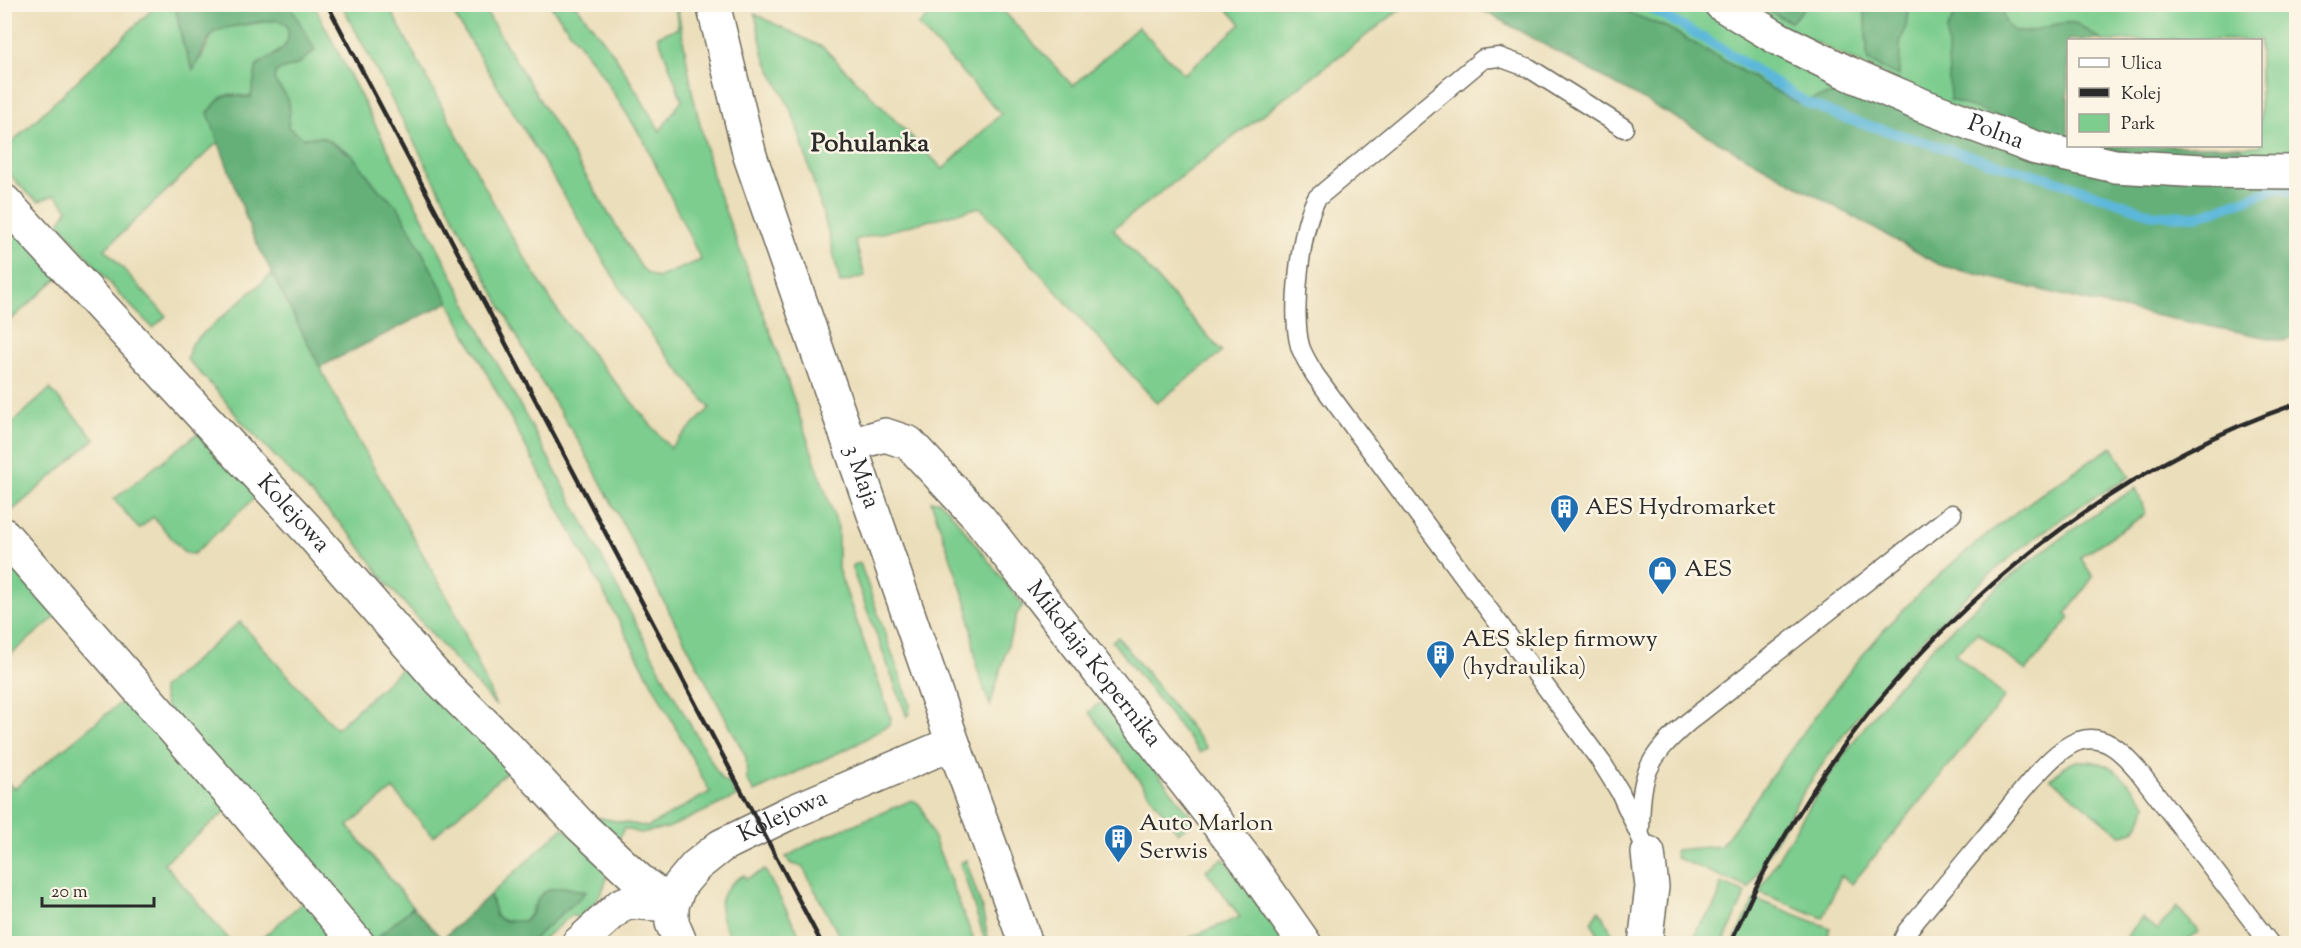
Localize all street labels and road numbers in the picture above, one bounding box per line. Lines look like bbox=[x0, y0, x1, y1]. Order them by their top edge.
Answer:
street label: Polna bbox=[1963, 107, 2028, 159]
street label: 3 Maja bbox=[834, 440, 888, 513]
street label: Kolejowa bbox=[248, 467, 338, 560]
street label: Mikołaja Kopernika bbox=[1017, 574, 1169, 755]
street label: Kolejowa bbox=[733, 781, 833, 852]

